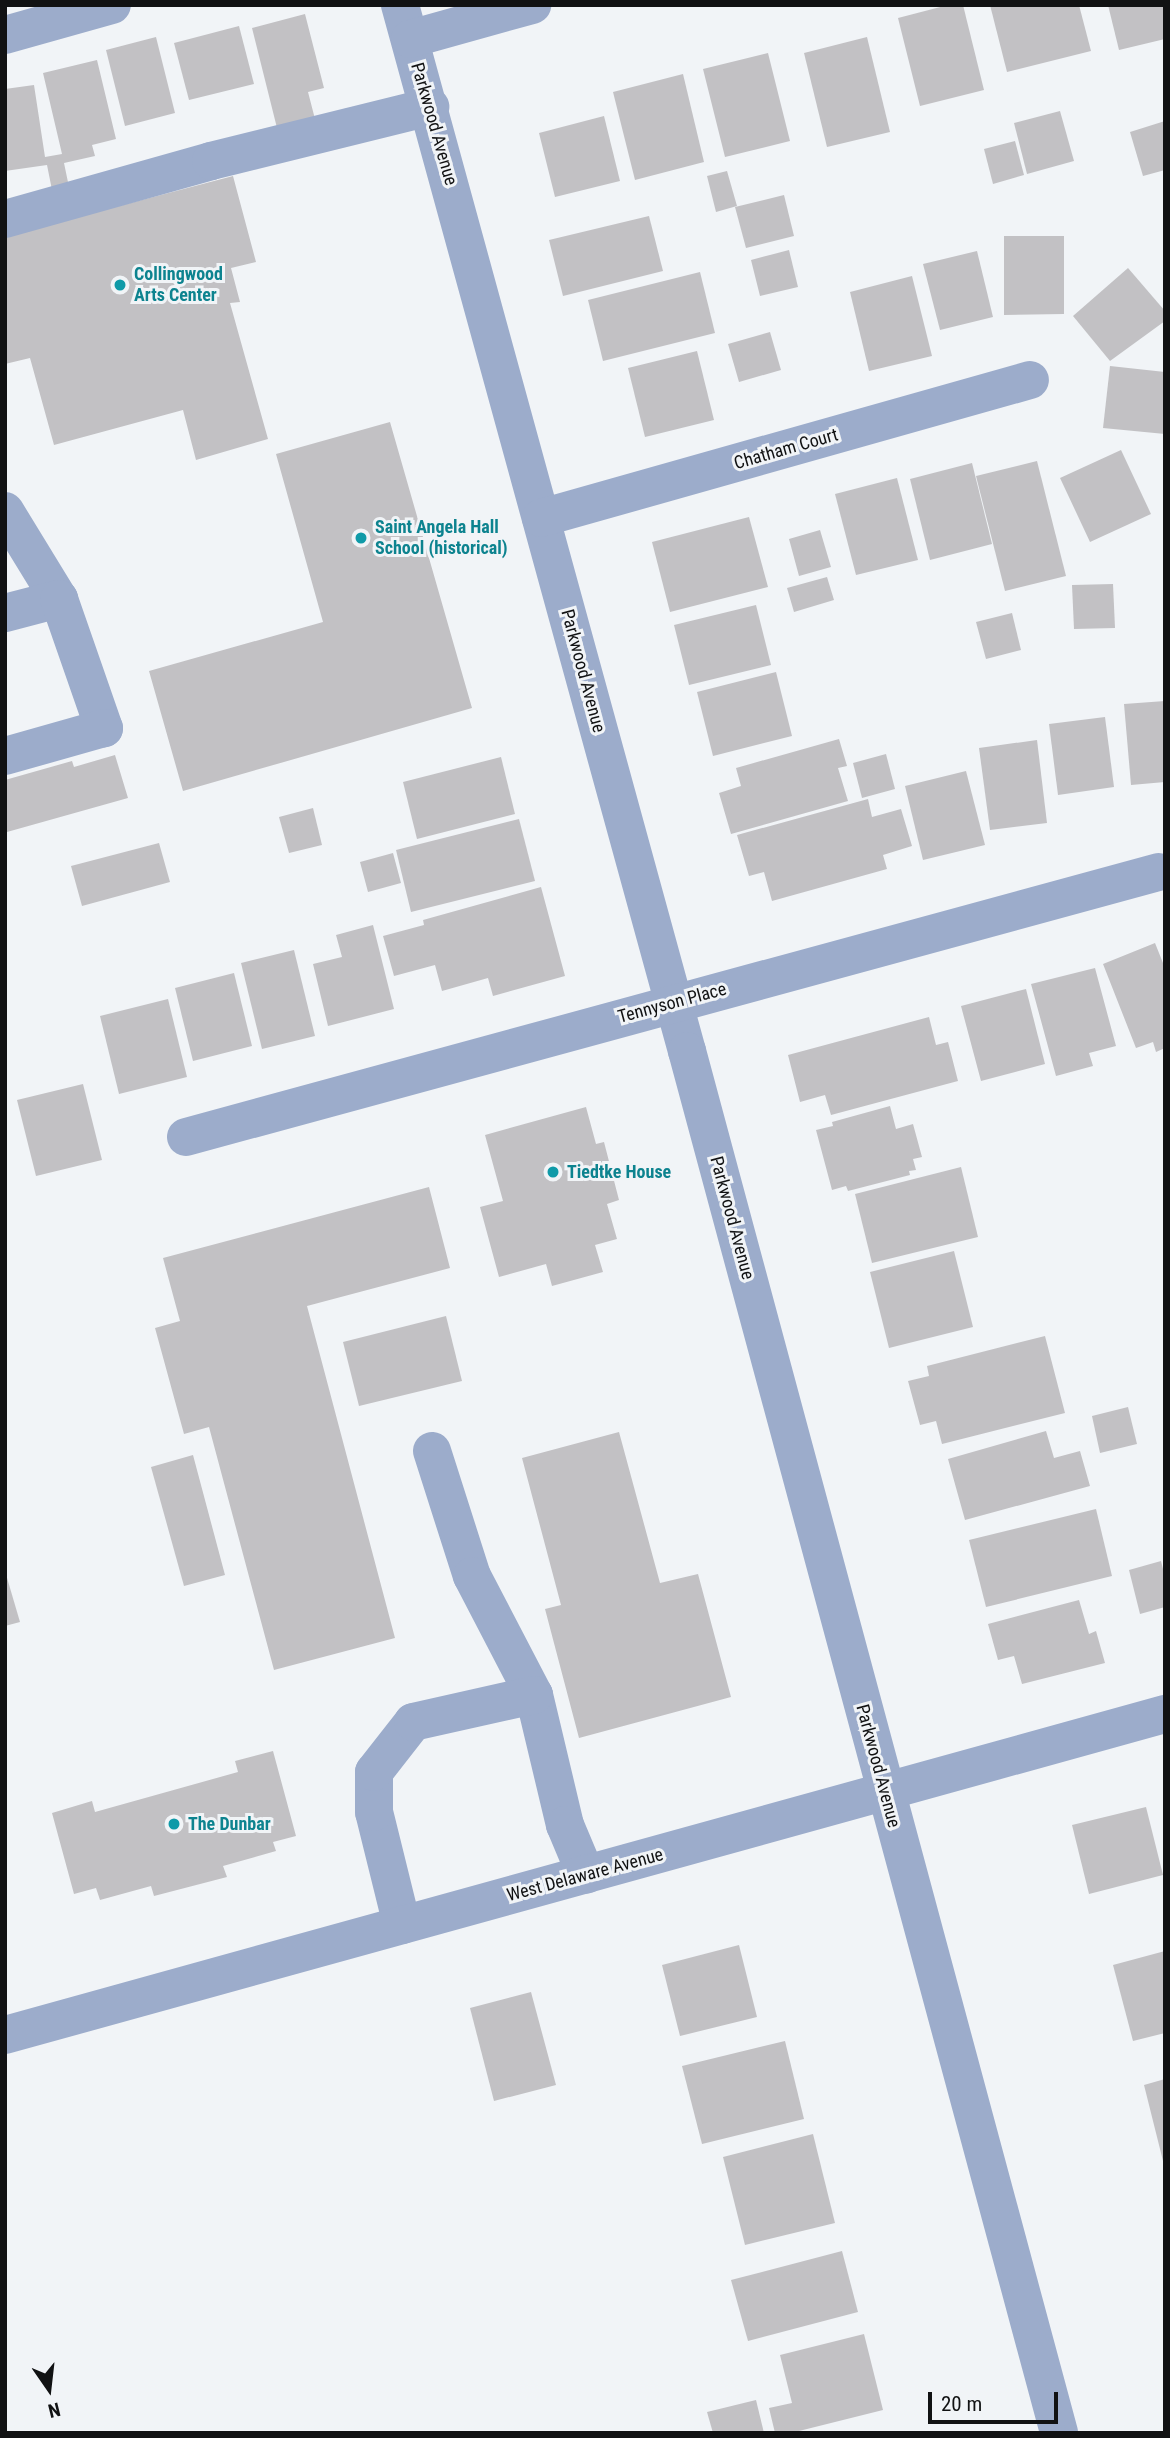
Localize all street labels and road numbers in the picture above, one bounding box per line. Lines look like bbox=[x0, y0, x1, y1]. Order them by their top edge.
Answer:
street label: Parkwood Avenue bbox=[406, 60, 462, 188]
street label: Chatham Court bbox=[732, 424, 840, 474]
street label: Parkwood Avenue bbox=[556, 607, 610, 735]
street label: Tennyson Place bbox=[615, 978, 729, 1028]
street label: Parkwood Avenue bbox=[705, 1154, 759, 1282]
street label: Parkwood Avenue bbox=[851, 1702, 905, 1830]
street label: West Delaware Avenue bbox=[504, 1844, 666, 1906]

